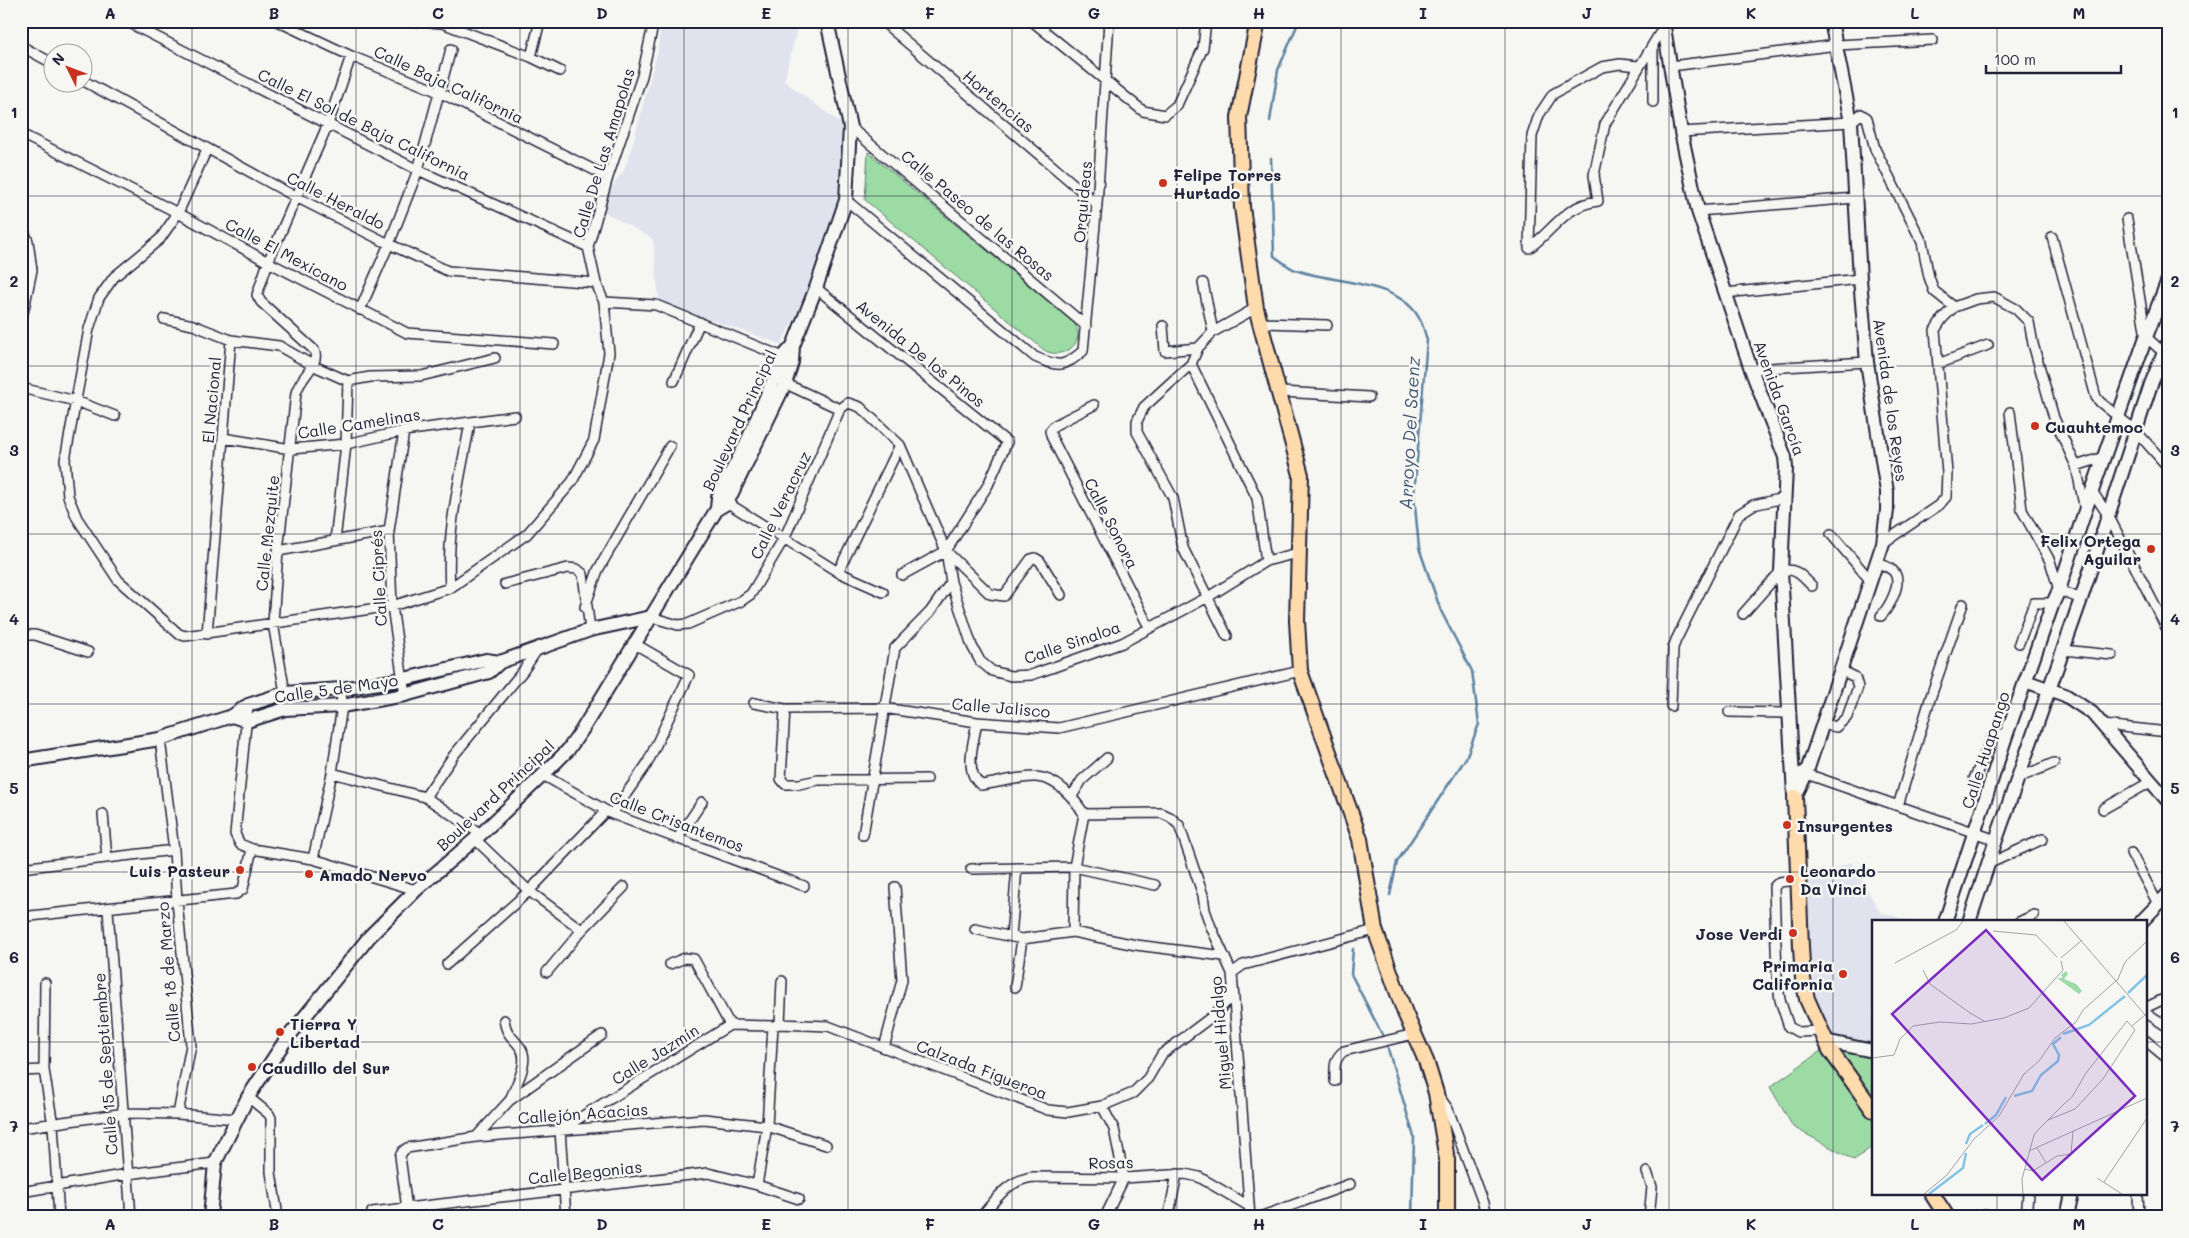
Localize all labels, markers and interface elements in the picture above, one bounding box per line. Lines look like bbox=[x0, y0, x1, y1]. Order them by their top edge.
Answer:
text: A bbox=[104, 2, 116, 23]
text: B bbox=[269, 2, 279, 23]
text: C bbox=[432, 2, 444, 23]
text: D bbox=[596, 2, 608, 23]
text: E bbox=[761, 2, 771, 23]
text: F bbox=[925, 2, 935, 23]
text: G bbox=[1088, 2, 1100, 23]
text: H bbox=[1253, 2, 1265, 23]
text: I bbox=[1419, 2, 1427, 23]
text: J bbox=[1582, 2, 1592, 23]
text: K bbox=[1746, 2, 1756, 23]
text: L bbox=[1910, 2, 1920, 23]
text: M bbox=[2073, 2, 2085, 23]
street label: Calle Baja California bbox=[371, 40, 527, 128]
north arrow bbox=[42, 42, 92, 92]
scale bar bbox=[1986, 42, 2122, 74]
text: N bbox=[47, 49, 69, 69]
text: 100 m bbox=[1994, 49, 2036, 69]
street label: Calle El Sol de Baja California bbox=[254, 63, 474, 185]
street label: Calle De Las Amapolas bbox=[567, 65, 639, 241]
street label: Hortencias bbox=[959, 65, 1039, 137]
text: 1 bbox=[10, 101, 18, 122]
text: 1 bbox=[2171, 101, 2179, 122]
street label: Calle Paseo de las Rosas bbox=[897, 145, 1059, 285]
street label: Orquideas bbox=[1068, 160, 1096, 244]
place label: Felipe Torres Hurtado bbox=[1173, 164, 1281, 203]
street label: Calle Heraldo bbox=[283, 166, 389, 234]
marker: Felipe Torres Hurtado bbox=[1157, 177, 1169, 189]
street label: Calle El Mexicano bbox=[222, 213, 352, 295]
text: 2 bbox=[10, 270, 19, 291]
text: 2 bbox=[2171, 270, 2180, 291]
street label: Avenida De los Pinos bbox=[852, 294, 990, 412]
street label: Avenida de los Reyes bbox=[1869, 317, 1913, 483]
street label: Avenida García bbox=[1749, 338, 1811, 459]
street label: Boulevard Principal bbox=[697, 346, 781, 494]
water label: Arroyo Del Saenz bbox=[1393, 355, 1425, 510]
street label: El Nacional bbox=[197, 356, 225, 444]
street label: Calle Camelinas bbox=[296, 403, 422, 443]
place label: Cuauhtemoc bbox=[2045, 416, 2143, 437]
marker: Cuauhtemoc bbox=[2029, 420, 2041, 432]
text: 3 bbox=[9, 439, 19, 460]
text: 3 bbox=[2170, 439, 2180, 460]
street label: Calle Veracruz bbox=[745, 447, 815, 563]
street label: Calle Mezquite bbox=[250, 474, 284, 592]
street label: Calle Sonora bbox=[1080, 474, 1144, 572]
street label: Calle Ciprés bbox=[365, 529, 391, 627]
place label: Felix Ortega Aguilar bbox=[2040, 530, 2141, 569]
marker: Felix Ortega Aguilar bbox=[2145, 543, 2157, 555]
text: 4 bbox=[9, 608, 19, 629]
text: 4 bbox=[2170, 608, 2180, 629]
street label: Calle Sinaloa bbox=[1021, 616, 1123, 668]
street label: Calle 5 de Mayo bbox=[273, 669, 399, 707]
street label: Calle Huapango bbox=[1956, 689, 2014, 811]
street label: Calle Jalisco bbox=[951, 692, 1051, 722]
street label: Boulevard Principal bbox=[432, 735, 558, 855]
text: 5 bbox=[9, 777, 19, 798]
text: 5 bbox=[2170, 777, 2180, 798]
street label: Calle Crisantemos bbox=[607, 786, 747, 856]
place label: Insurgentes bbox=[1797, 815, 1893, 836]
marker: Insurgentes bbox=[1781, 819, 1793, 831]
place label: Luis Pasteur bbox=[129, 860, 230, 881]
place label: Leonardo Da Vinci bbox=[1800, 860, 1876, 899]
marker: Luis Pasteur bbox=[234, 864, 246, 876]
place label: Amado Nervo bbox=[319, 864, 427, 885]
marker: Amado Nervo bbox=[303, 868, 315, 880]
marker: Leonardo Da Vinci bbox=[1784, 873, 1796, 885]
street label: Calle 18 de Marzo bbox=[151, 901, 185, 1043]
inset map bbox=[1872, 920, 2146, 1196]
place label: Jose Verdi bbox=[1695, 923, 1783, 944]
marker: Jose Verdi bbox=[1787, 927, 1799, 939]
text: 6 bbox=[9, 946, 19, 967]
text: 6 bbox=[2170, 946, 2180, 967]
place label: Primaria California bbox=[1752, 955, 1833, 994]
marker: Primaria California bbox=[1837, 968, 1849, 980]
street label: Calle 15 de Septiembre bbox=[88, 972, 122, 1156]
street label: Miguel Hidalgo bbox=[1205, 975, 1235, 1091]
place label: Tierra Y Libertad bbox=[290, 1013, 360, 1052]
street label: Calle Jazmín bbox=[608, 1019, 702, 1089]
marker: Tierra Y Libertad bbox=[274, 1026, 286, 1038]
street label: Calzada Figueroa bbox=[913, 1034, 1051, 1104]
place label: Caudillo del Sur bbox=[262, 1057, 390, 1078]
marker: Caudillo del Sur bbox=[246, 1061, 258, 1073]
street label: Callejón Acacias bbox=[517, 1098, 649, 1128]
text: 7 bbox=[10, 1115, 19, 1136]
text: 7 bbox=[2171, 1115, 2180, 1136]
street label: Rosas bbox=[1088, 1151, 1134, 1173]
street label: Calle Begonias bbox=[527, 1156, 643, 1188]
text: A bbox=[104, 1213, 116, 1234]
text: B bbox=[269, 1213, 279, 1234]
text: C bbox=[432, 1213, 444, 1234]
text: D bbox=[596, 1213, 608, 1234]
text: E bbox=[761, 1213, 771, 1234]
text: F bbox=[925, 1213, 935, 1234]
text: G bbox=[1088, 1213, 1100, 1234]
text: H bbox=[1253, 1213, 1265, 1234]
text: I bbox=[1419, 1213, 1427, 1234]
text: J bbox=[1582, 1213, 1592, 1234]
text: K bbox=[1746, 1213, 1756, 1234]
text: L bbox=[1910, 1213, 1920, 1234]
text: M bbox=[2073, 1213, 2085, 1234]

